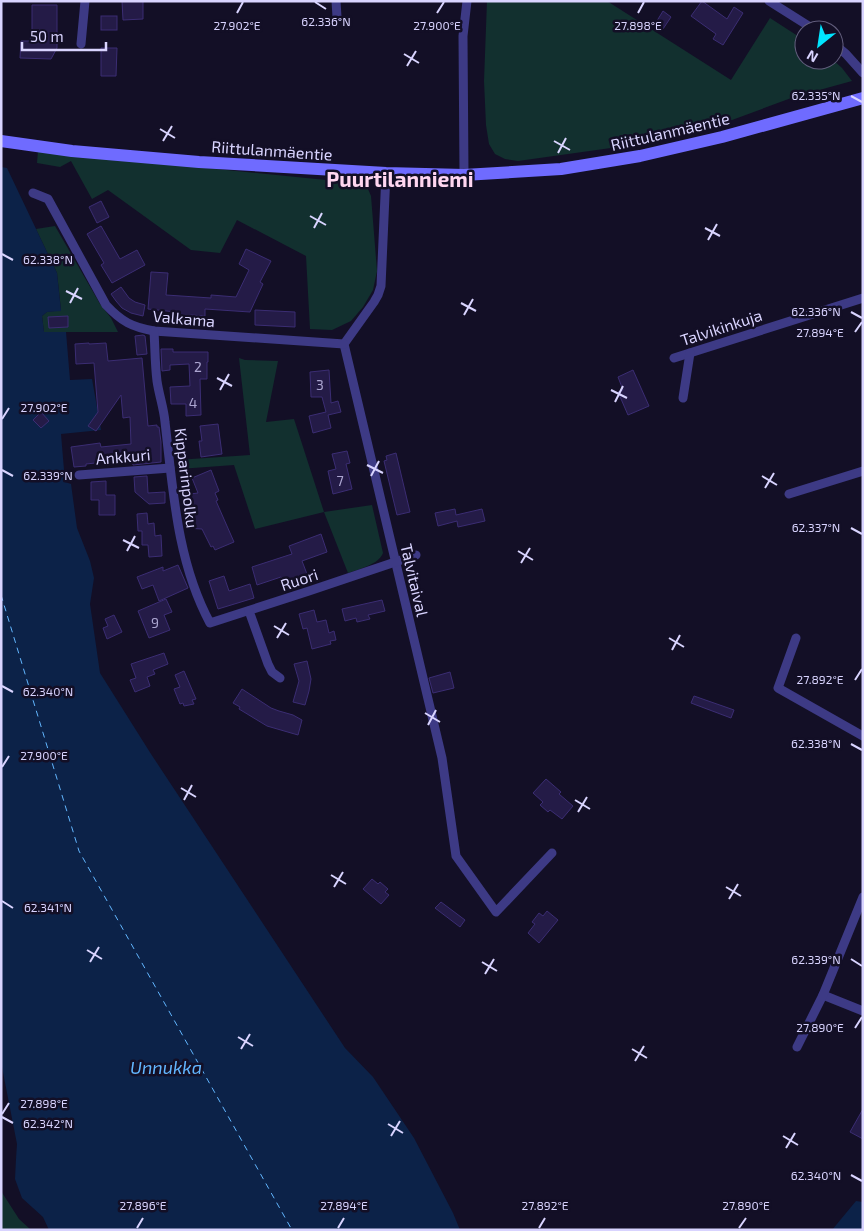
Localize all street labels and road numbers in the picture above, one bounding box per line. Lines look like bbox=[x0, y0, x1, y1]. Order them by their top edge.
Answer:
street label: Riittulanmäentie bbox=[609, 108, 731, 154]
street label: Riittulanmäentie bbox=[211, 136, 333, 164]
street label: Talvikinkuja bbox=[678, 305, 765, 350]
street label: Valkama bbox=[152, 306, 216, 330]
street label: Kipparinpolku bbox=[171, 427, 203, 529]
street label: Ankkuri bbox=[95, 444, 151, 468]
street label: Talvitaival bbox=[397, 542, 433, 619]
street label: Ruori bbox=[278, 564, 320, 594]

